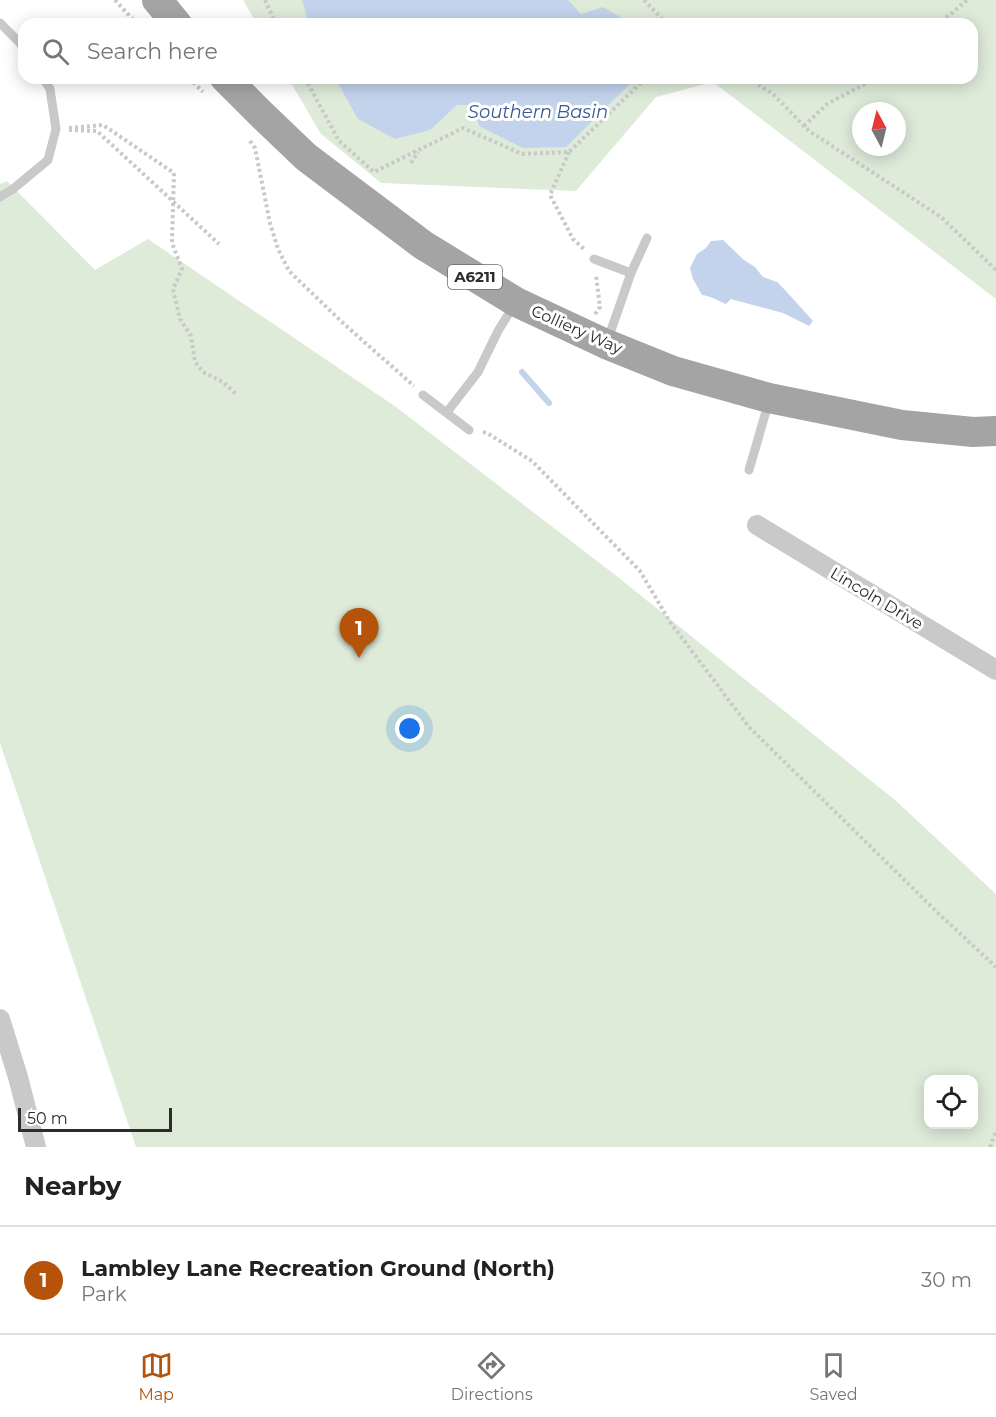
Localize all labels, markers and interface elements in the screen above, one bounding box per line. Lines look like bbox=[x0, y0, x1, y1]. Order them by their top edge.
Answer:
search box bbox=[18, 18, 978, 84]
icon: search bbox=[39, 35, 72, 68]
text: Search here bbox=[87, 38, 218, 65]
water label: Southern Basin bbox=[468, 101, 608, 123]
north arrow bbox=[852, 102, 906, 156]
road number: A6211 bbox=[448, 265, 502, 289]
street label: Colliery Way bbox=[528, 301, 625, 358]
street label: Lincoln Drive bbox=[827, 563, 926, 634]
pin: 1 bbox=[340, 608, 378, 658]
your location bbox=[395, 714, 424, 743]
map controls bbox=[924, 1075, 978, 1129]
button: locate bbox=[924, 1075, 978, 1129]
scale bar bbox=[18, 1105, 172, 1132]
text: 50 m bbox=[27, 1109, 68, 1128]
text: Nearby bbox=[24, 1170, 121, 1202]
text: Lambley Lane Recreation Ground (North) bbox=[81, 1255, 555, 1282]
text: 1 bbox=[40, 1268, 47, 1292]
text: 30 m bbox=[921, 1268, 972, 1292]
text: Park bbox=[81, 1282, 127, 1306]
tab: Map bbox=[138, 1349, 174, 1404]
tab: Directions bbox=[451, 1349, 533, 1404]
tab: Saved bbox=[810, 1349, 858, 1404]

